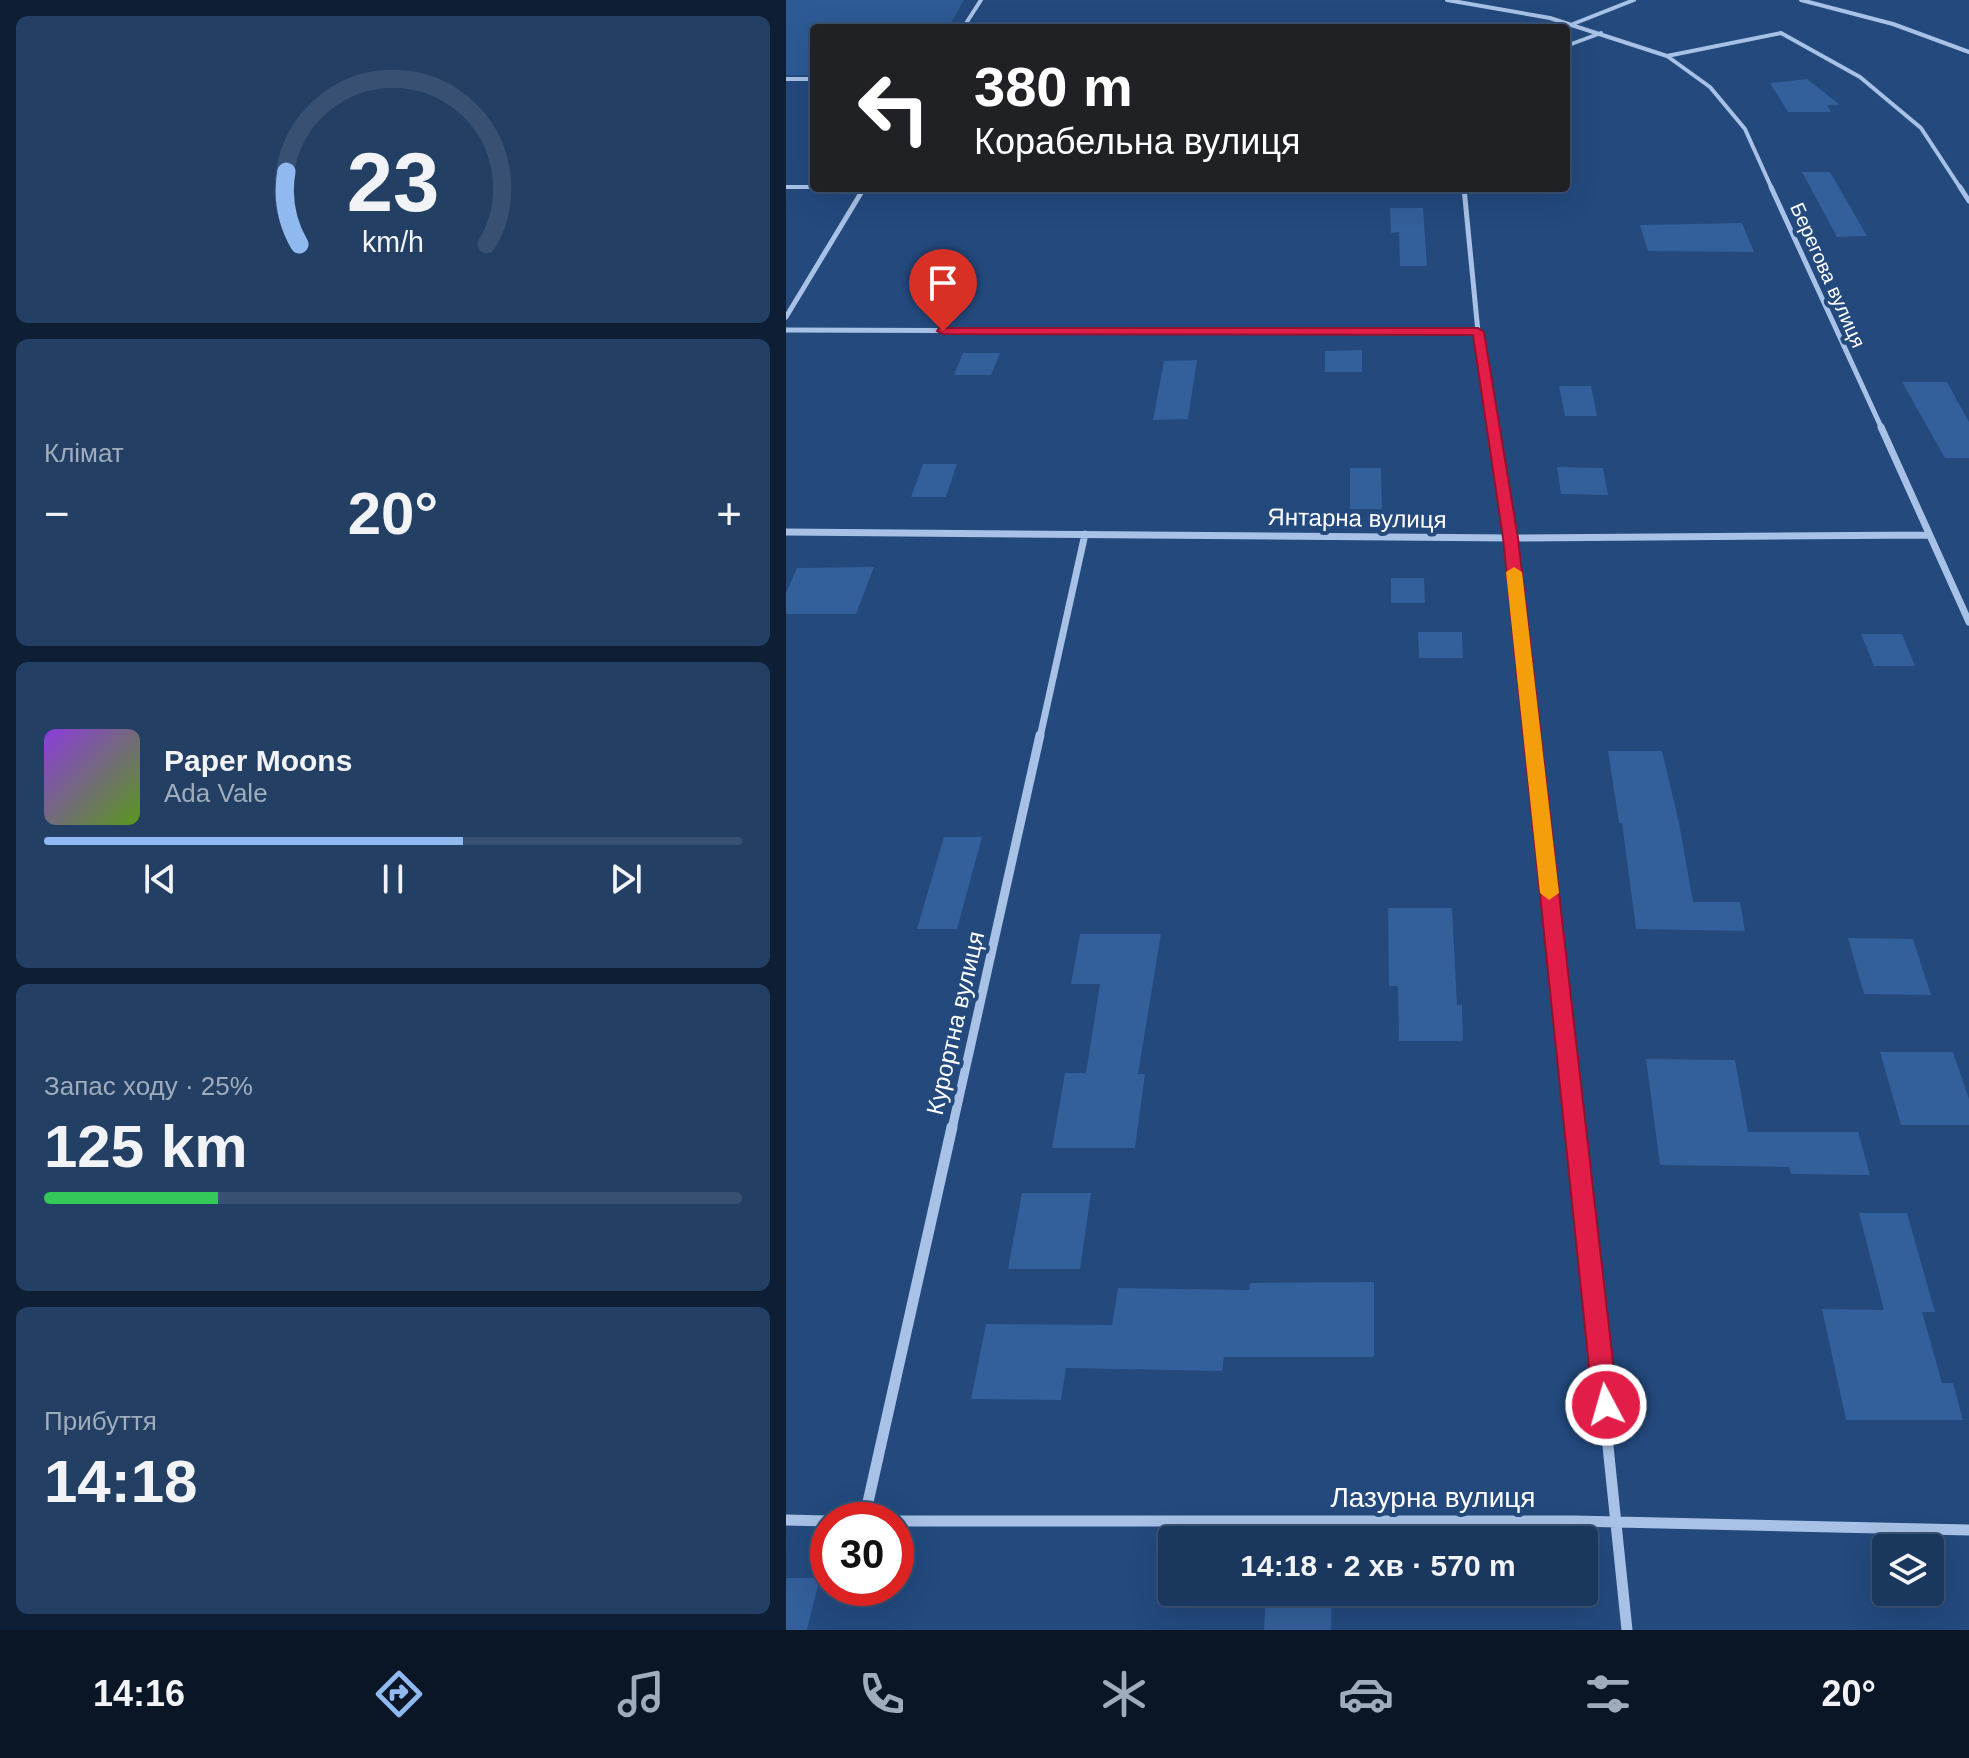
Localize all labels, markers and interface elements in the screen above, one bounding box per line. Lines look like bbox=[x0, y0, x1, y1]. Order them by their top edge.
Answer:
text: 380 m bbox=[974, 55, 1133, 118]
icon: left bbox=[842, 56, 946, 160]
text: Корабельна вулиця bbox=[974, 121, 1301, 162]
text: 23 bbox=[347, 136, 439, 229]
street label: Берегова вулиця bbox=[1786, 199, 1870, 351]
text: km/h bbox=[362, 227, 424, 259]
pin bbox=[909, 249, 977, 331]
icon: arrive bbox=[921, 261, 965, 305]
text: Клімат bbox=[44, 438, 124, 468]
text: 20° bbox=[348, 480, 438, 547]
text: − bbox=[44, 489, 70, 538]
text: + bbox=[716, 489, 742, 538]
street label: Янтарна вулиця bbox=[1267, 503, 1447, 533]
text: Paper Moons bbox=[164, 744, 352, 777]
text: Ada Vale bbox=[164, 778, 268, 808]
icon: previous bbox=[138, 857, 182, 901]
icon: pause bbox=[371, 857, 415, 901]
icon: next bbox=[604, 857, 648, 901]
street label: Курортна вулиця bbox=[921, 929, 989, 1117]
text: Запас ходу · 25% bbox=[44, 1071, 253, 1101]
text: 125 km bbox=[44, 1113, 248, 1180]
position arrow bbox=[1564, 1363, 1648, 1447]
text: Прибуття bbox=[44, 1406, 157, 1436]
text: 14:18 bbox=[44, 1448, 197, 1515]
street label: Лазурна вулиця bbox=[1330, 1482, 1536, 1513]
speed limit sign: 30 bbox=[810, 1502, 914, 1606]
map controls bbox=[1872, 1534, 1944, 1606]
button: layers bbox=[1872, 1534, 1944, 1606]
text: 14:18 · 2 хв · 570 m bbox=[1240, 1549, 1516, 1582]
icon: directions bbox=[371, 1666, 427, 1722]
icon: music bbox=[613, 1666, 669, 1722]
icon: phone bbox=[854, 1666, 910, 1722]
icon: climate bbox=[1096, 1666, 1152, 1722]
icon: car bbox=[1338, 1666, 1394, 1722]
icon: filters bbox=[1580, 1666, 1636, 1722]
text: 14:16 bbox=[93, 1673, 185, 1714]
text: 20° bbox=[1822, 1673, 1876, 1714]

